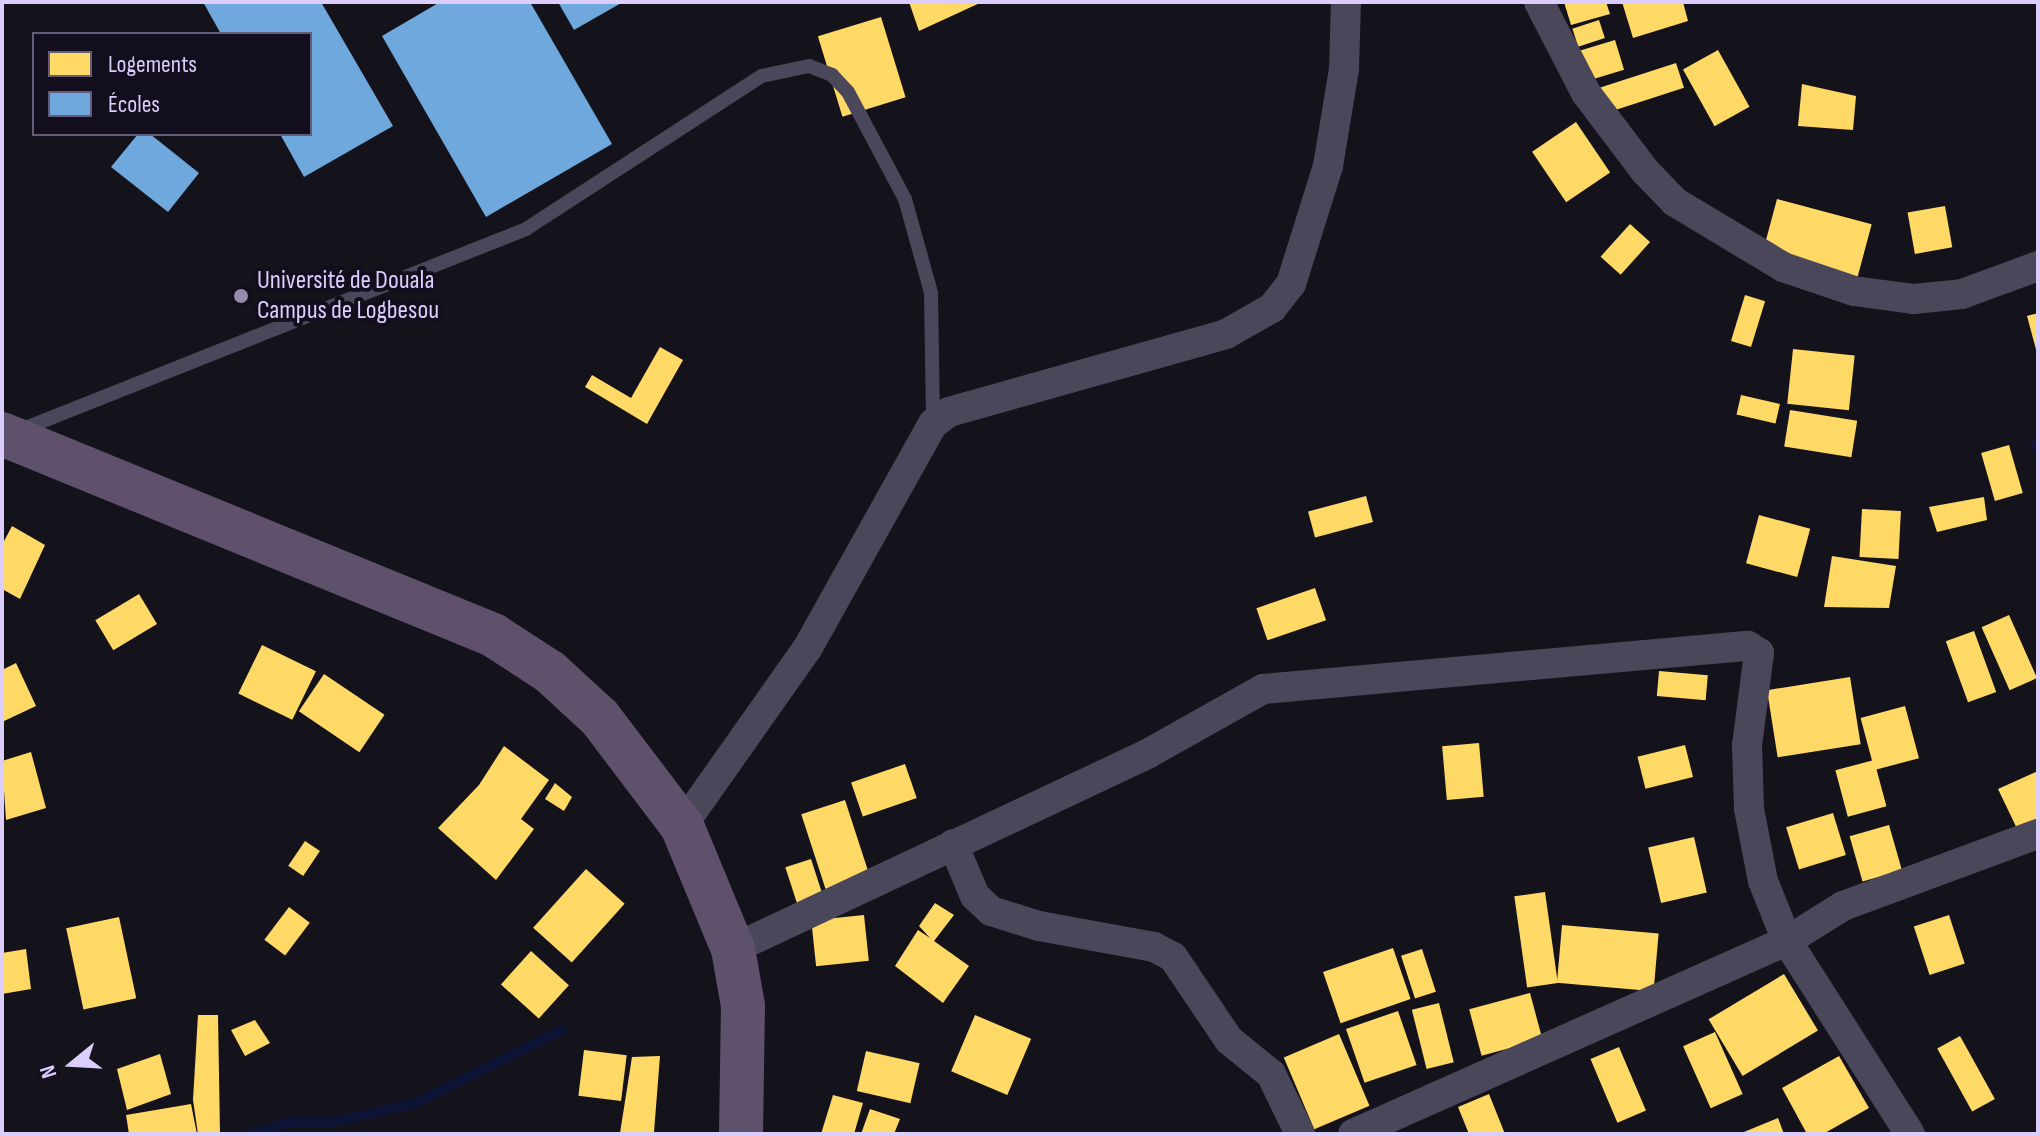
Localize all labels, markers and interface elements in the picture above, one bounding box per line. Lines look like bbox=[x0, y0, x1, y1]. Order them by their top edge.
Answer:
legend bbox=[32, 32, 312, 136]
text: Logements bbox=[108, 50, 197, 79]
text: Écoles bbox=[108, 90, 160, 119]
place label: Université de Douala Campus de Logbesou bbox=[257, 265, 439, 326]
marker: Université de Douala Campus de Logbesou bbox=[232, 287, 250, 305]
north arrow bbox=[32, 1024, 112, 1104]
text: N bbox=[34, 1062, 63, 1081]

